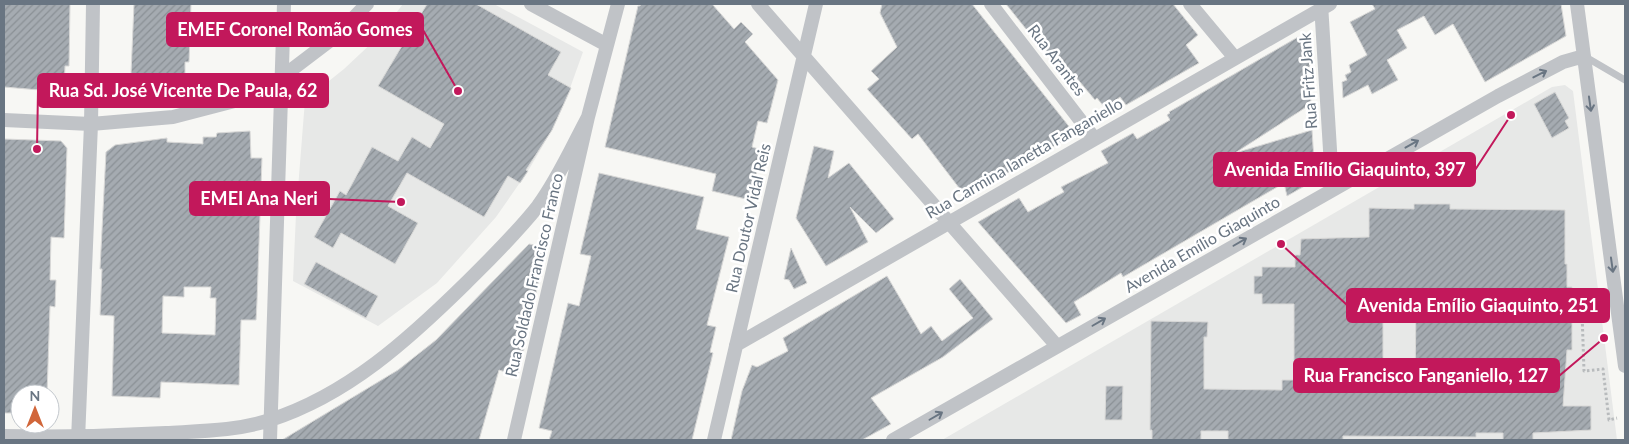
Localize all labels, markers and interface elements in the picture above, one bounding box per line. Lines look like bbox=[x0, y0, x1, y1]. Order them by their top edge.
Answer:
callout: EMEF Coronel Romão Gomes bbox=[167, 13, 423, 46]
text: EMEF Coronel Romão Gomes bbox=[177, 18, 413, 40]
street label: Rua Arantes bbox=[1024, 20, 1090, 99]
street label: Rua Fritz Jank bbox=[1295, 31, 1320, 130]
one-way arrow bbox=[1532, 69, 1547, 78]
callout: Rua Sd. José Vicente De Paula, 62 bbox=[38, 74, 328, 107]
text: Rua Sd. José Vicente De Paula, 62 bbox=[49, 79, 317, 101]
street label: Rua Carmina Ianetta Fanganiello bbox=[922, 93, 1126, 222]
one-way arrow bbox=[1585, 96, 1595, 112]
one-way arrow bbox=[1404, 139, 1419, 148]
street label: Rua Doutor Vidal Reis bbox=[721, 141, 774, 294]
callout: Avenida Emílio Giaquinto, 397 bbox=[1214, 153, 1475, 186]
text: Avenida Emílio Giaquinto, 397 bbox=[1223, 158, 1466, 180]
street label: Rua Soldado Francisco Franco bbox=[501, 171, 566, 379]
callout: EMEI Ana Neri bbox=[190, 182, 329, 215]
text: EMEI Ana Neri bbox=[200, 187, 318, 209]
street label: Avenida Emílio Giaquinto bbox=[1121, 191, 1283, 296]
one-way arrow bbox=[1233, 236, 1247, 246]
one-way arrow bbox=[1607, 257, 1617, 273]
callout: Avenida Emílio Giaquinto, 251 bbox=[1347, 289, 1609, 322]
text: Avenida Emílio Giaquinto, 251 bbox=[1356, 294, 1599, 316]
one-way arrow bbox=[1092, 317, 1106, 327]
callout: Rua Francisco Fanganiello, 127 bbox=[1294, 359, 1559, 392]
text: Rua Francisco Fanganiello, 127 bbox=[1303, 364, 1549, 386]
north arrow bbox=[10, 384, 60, 434]
text: N bbox=[30, 387, 40, 404]
one-way arrow bbox=[928, 411, 943, 421]

